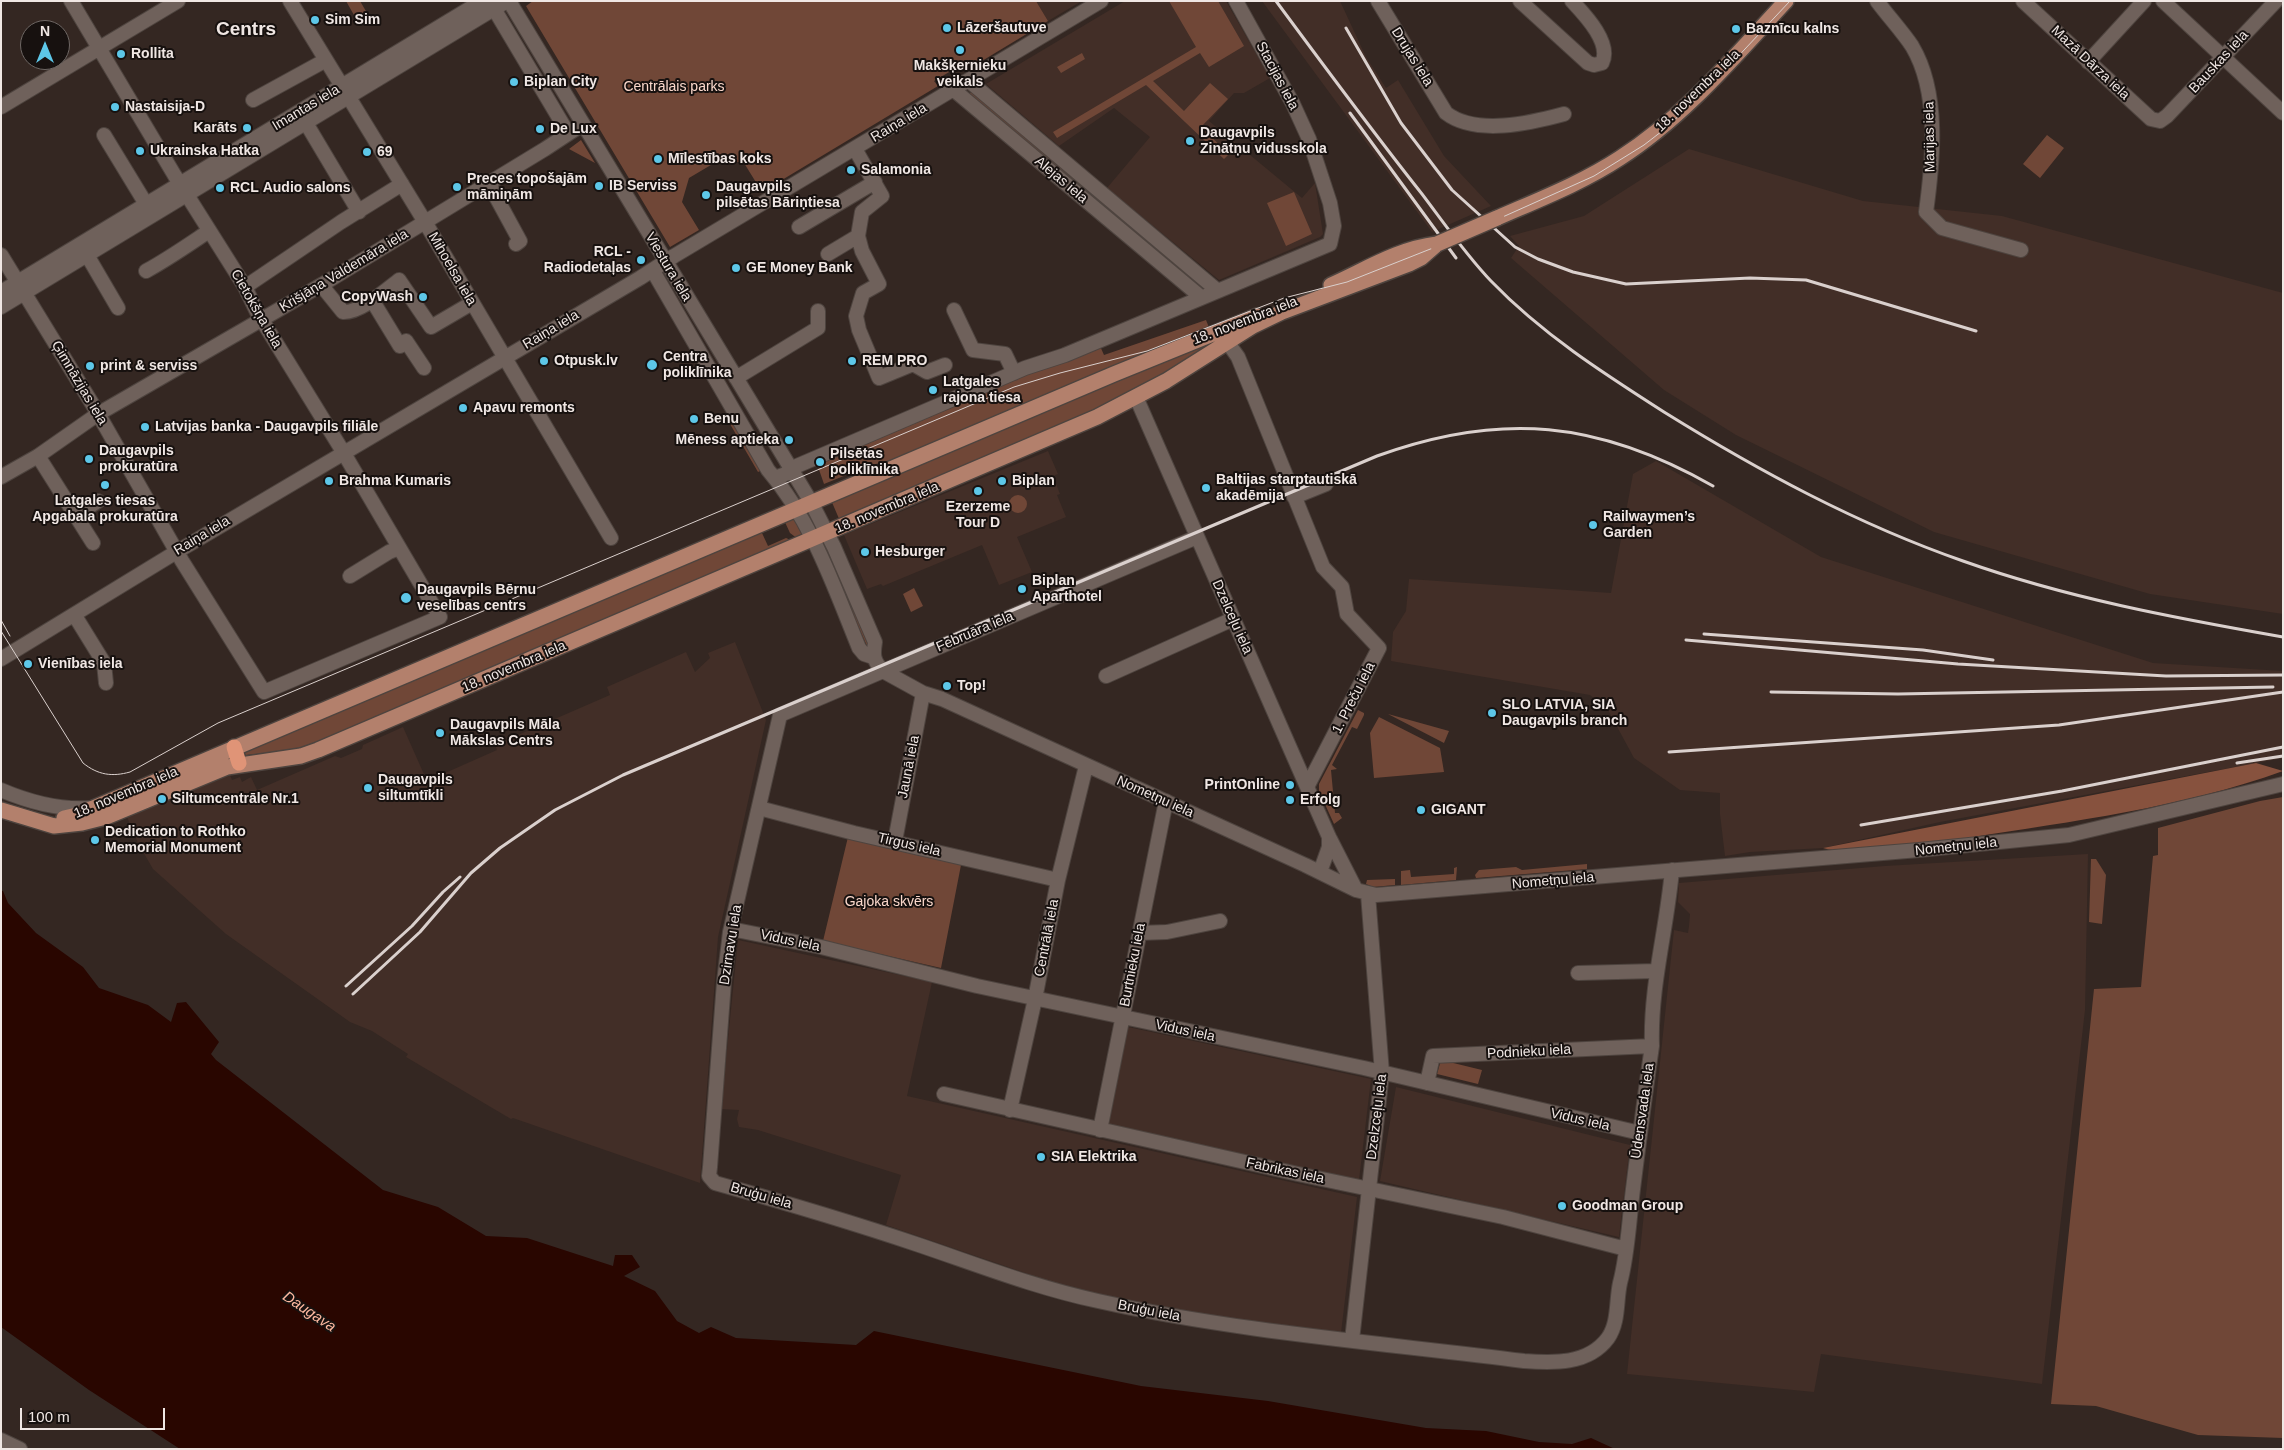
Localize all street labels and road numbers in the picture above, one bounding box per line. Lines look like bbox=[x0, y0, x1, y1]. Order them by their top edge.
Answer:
street label: Mazā Dārza iela bbox=[2047, 22, 2133, 104]
street label: Drujas iela bbox=[1387, 25, 1437, 89]
street label: Bauskas iela bbox=[2186, 27, 2252, 97]
street label: Stacijas iela bbox=[1252, 39, 1302, 113]
street label: 18. novembra iela bbox=[1652, 46, 1744, 136]
street label: Imantas iela bbox=[269, 81, 343, 135]
street label: Raiņa iela bbox=[868, 100, 930, 146]
street label: Marijas iela bbox=[1921, 101, 1939, 173]
street label: Alejas iela bbox=[1031, 153, 1091, 207]
street label: Krišjāņa Valdemāra iela bbox=[277, 226, 411, 316]
street label: Mihoelsa iela bbox=[424, 229, 480, 309]
street label: Viestura iela bbox=[641, 230, 695, 304]
street label: Cietokšņa iela bbox=[227, 267, 285, 351]
street label: 18. novembra iela bbox=[1190, 293, 1300, 349]
street label: Raiņa iela bbox=[520, 307, 582, 353]
street label: Ģimnāzijas iela bbox=[47, 338, 111, 428]
street label: 18. novembra iela bbox=[832, 479, 942, 537]
street label: Raiņa iela bbox=[171, 513, 233, 559]
street label: Dzelceļu iela bbox=[1208, 577, 1256, 657]
street label: Februāra iela bbox=[934, 608, 1016, 656]
street label: 18. novembra iela bbox=[459, 638, 569, 696]
street label: 1. Preču iela bbox=[1329, 660, 1379, 736]
street label: Jaunā iela bbox=[895, 734, 923, 800]
street label: 18. novembra iela bbox=[71, 764, 181, 822]
street label: Nometņu iela bbox=[1114, 773, 1196, 821]
street label: Tirgus iela bbox=[876, 830, 942, 860]
street label: Nometņu iela bbox=[1914, 834, 1998, 860]
street label: Nometņu iela bbox=[1511, 869, 1595, 893]
street label: Centrālā iela bbox=[1031, 898, 1063, 978]
street label: Dzirnavu iela bbox=[716, 904, 746, 986]
street label: Burtnieku iela bbox=[1117, 922, 1149, 1008]
street label: Vidus iela bbox=[759, 926, 821, 956]
street label: Vidus iela bbox=[1154, 1016, 1216, 1046]
street label: Podnieku iela bbox=[1487, 1041, 1571, 1063]
street label: Ūdensvada iela bbox=[1628, 1062, 1658, 1160]
street label: Dzelzceļu iela bbox=[1363, 1073, 1391, 1161]
street label: Vidus iela bbox=[1549, 1105, 1611, 1135]
street label: Fabrikas iela bbox=[1244, 1155, 1326, 1187]
street label: Bruģu iela bbox=[728, 1179, 794, 1213]
street label: Bruģu iela bbox=[1116, 1297, 1182, 1325]

